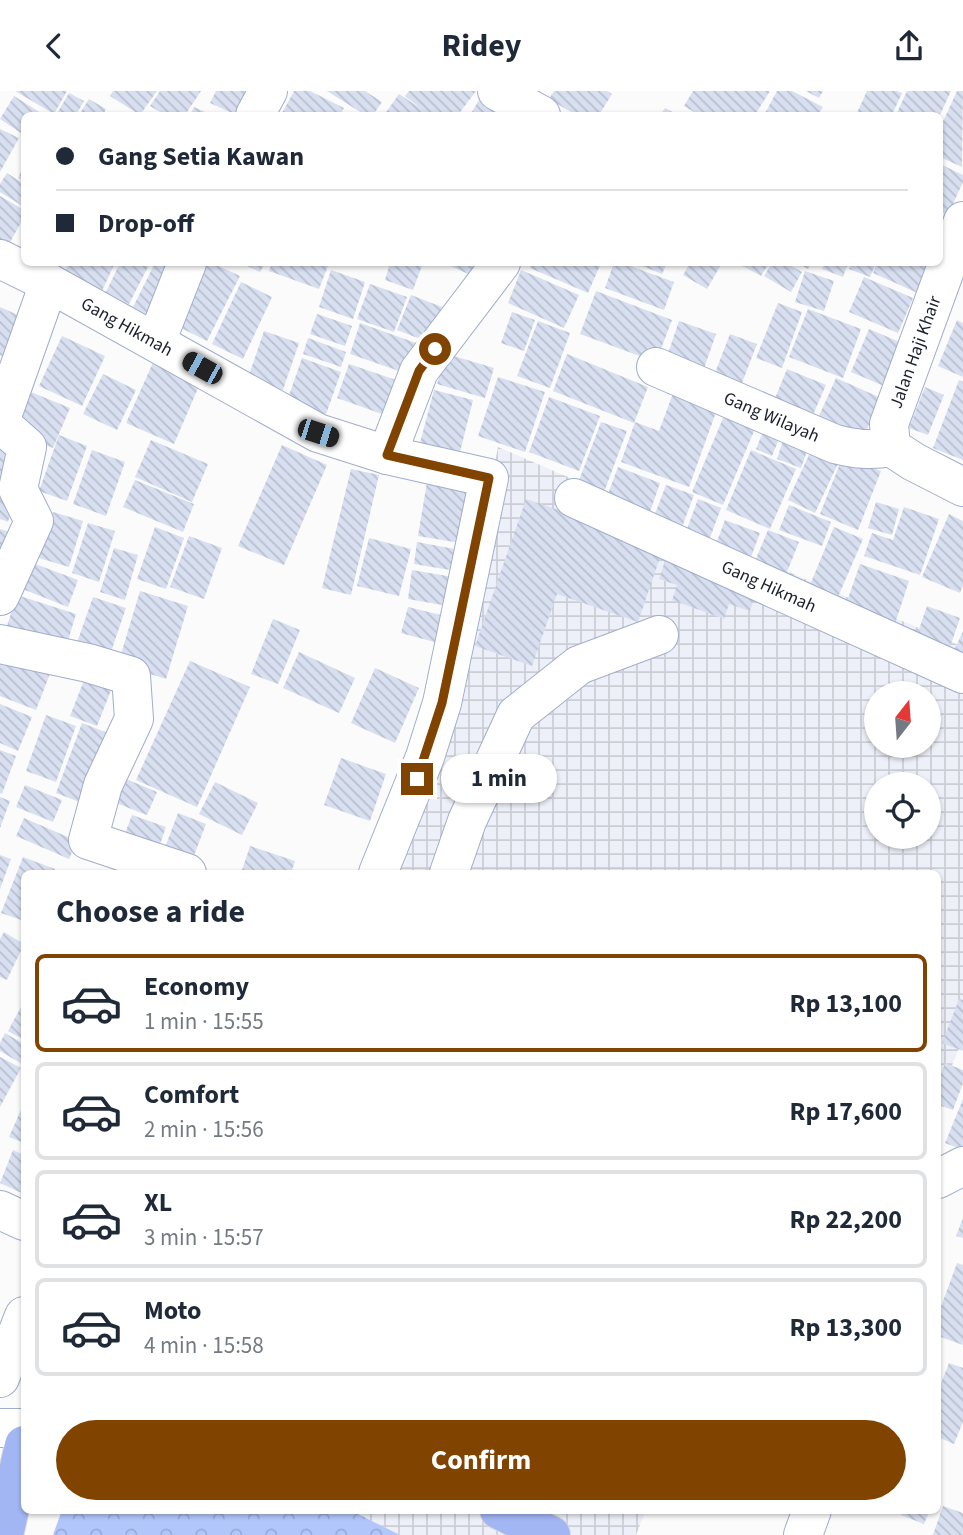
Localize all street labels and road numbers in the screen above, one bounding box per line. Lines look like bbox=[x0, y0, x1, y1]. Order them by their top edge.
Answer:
street label: Gang Hikmah bbox=[76, 291, 177, 363]
street label: Jalan Haji Khair bbox=[884, 292, 948, 412]
street label: Gang Wilayah bbox=[720, 386, 823, 449]
street label: Gang Hikmah bbox=[717, 554, 820, 619]

